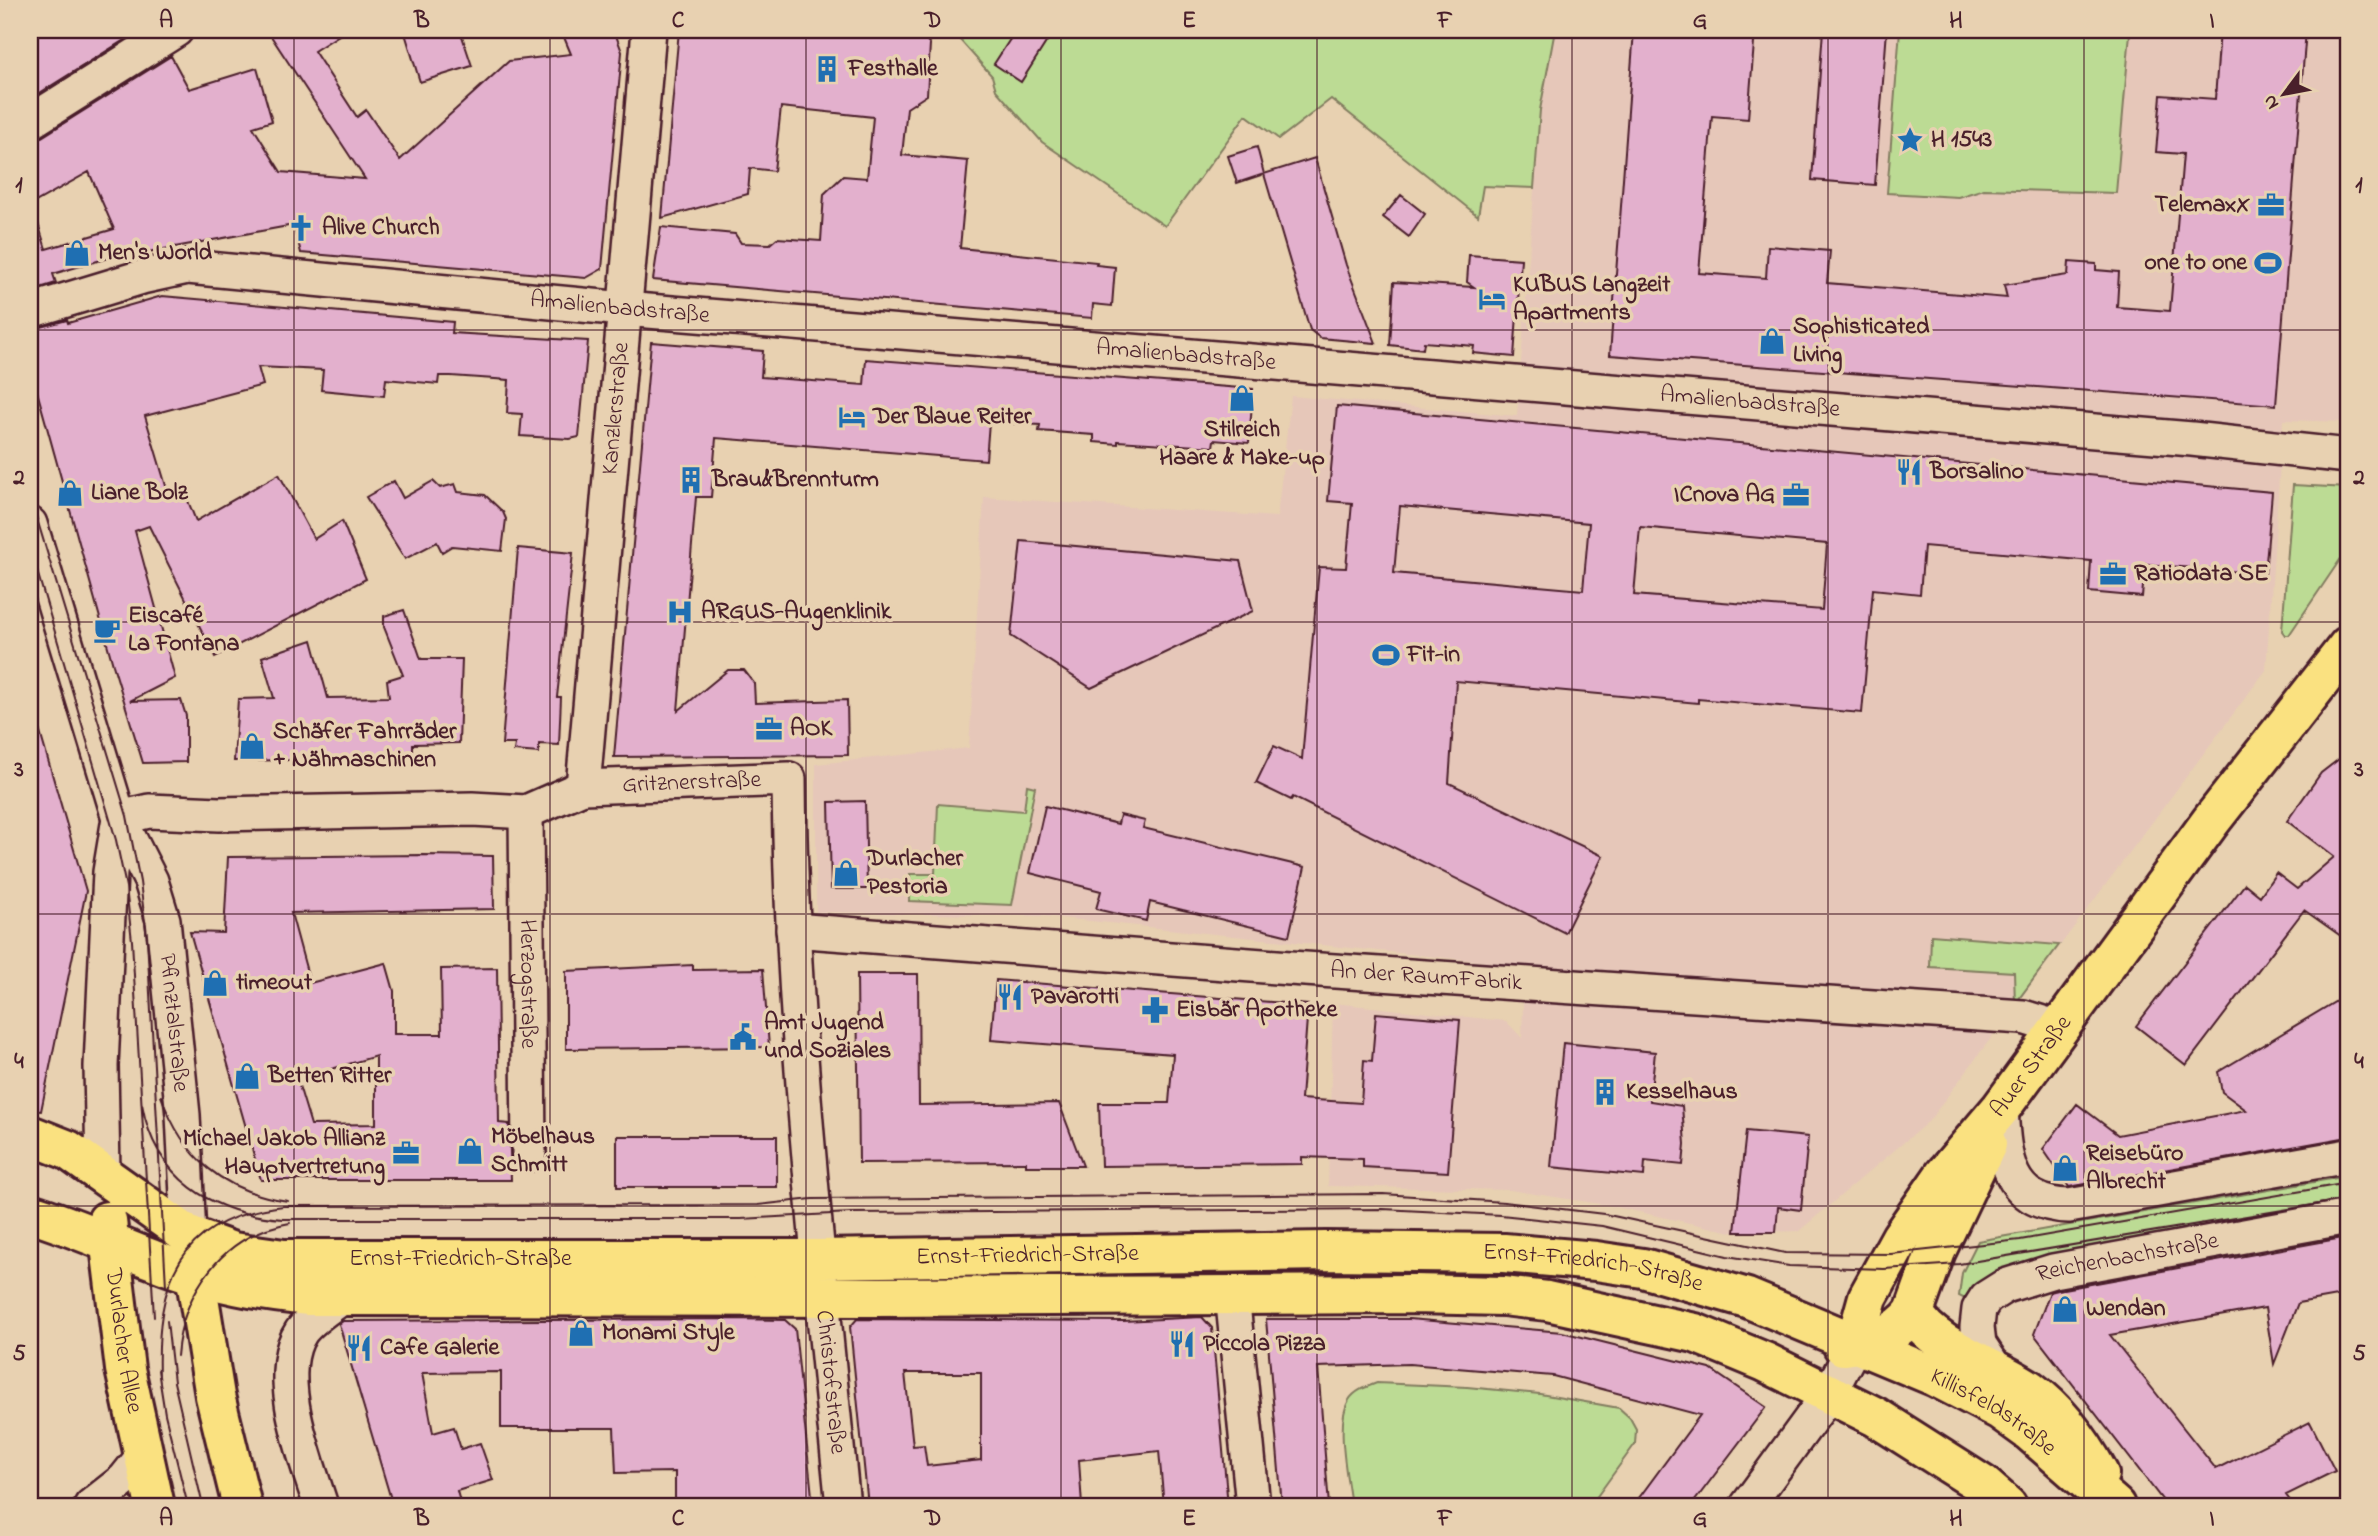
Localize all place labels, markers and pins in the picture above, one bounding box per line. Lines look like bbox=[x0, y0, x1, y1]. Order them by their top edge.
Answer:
place label: Festhalle bbox=[847, 52, 939, 87]
building icon: Festhalle bbox=[812, 54, 842, 84]
place label: H 1543 bbox=[1931, 123, 1992, 158]
place icon: H 1543 bbox=[1895, 125, 1925, 155]
place label: TelemaxX bbox=[2155, 188, 2250, 223]
office icon: TelemaxX bbox=[2256, 190, 2286, 220]
place label: Alive Church bbox=[322, 211, 440, 246]
church icon: Alive Church bbox=[286, 213, 316, 243]
place label: Men's World bbox=[98, 236, 212, 271]
shop icon: Men's World bbox=[62, 238, 92, 268]
place label: one to one bbox=[2144, 246, 2248, 281]
sports icon: one to one bbox=[2253, 248, 2283, 278]
place label: KUBUS Langzeit Apartments bbox=[1513, 268, 1671, 331]
hotel icon: KUBUS Langzeit Apartments bbox=[1477, 284, 1507, 314]
place label: Sophisticated Living bbox=[1793, 310, 1930, 374]
shop icon: Sophisticated Living bbox=[1757, 326, 1787, 356]
shop icon: Stilreich Haare & Make-up bbox=[1227, 383, 1257, 413]
place label: Der Blaue Reiter bbox=[872, 400, 1032, 435]
hotel icon: Der Blaue Reiter bbox=[837, 402, 867, 432]
place label: Stilreich Haare & Make-up bbox=[1159, 413, 1325, 476]
place label: Borsalino bbox=[1929, 455, 2024, 490]
restaurant icon: Borsalino bbox=[1894, 457, 1924, 487]
place label: Brau&Brennturm bbox=[711, 463, 879, 498]
building icon: Brau&Brennturm bbox=[676, 465, 706, 495]
place label: Liane Bolz bbox=[91, 476, 189, 511]
shop icon: Liane Bolz bbox=[55, 478, 85, 508]
place label: ICnova AG bbox=[1674, 478, 1775, 513]
office icon: ICnova AG bbox=[1781, 480, 1811, 510]
place label: Ratiodata SE bbox=[2134, 557, 2269, 592]
office icon: Ratiodata SE bbox=[2098, 559, 2128, 589]
place label: ARGUS-Augenklinik bbox=[701, 595, 892, 631]
hospital icon: ARGUS-Augenklinik bbox=[665, 597, 695, 627]
place label: Eiscafé La Fontana bbox=[128, 599, 239, 662]
cafe icon: Eiscafé La Fontana bbox=[92, 615, 122, 645]
place label: Fit-in bbox=[1406, 638, 1460, 673]
sports icon: Fit-in bbox=[1371, 640, 1401, 670]
place label: AOK bbox=[790, 712, 834, 747]
office icon: AOK bbox=[754, 714, 784, 744]
place label: Schäfer Fahrräder + Nähmaschinen bbox=[273, 715, 457, 778]
shop icon: Schäfer Fahrräder + Nähmaschinen bbox=[237, 731, 267, 761]
place label: Durlacher Pestoria bbox=[866, 842, 964, 905]
shop icon: Durlacher Pestoria bbox=[831, 858, 861, 888]
place label: timeout bbox=[235, 966, 313, 1001]
shop icon: timeout bbox=[200, 968, 230, 998]
place label: Pavarotti bbox=[1031, 980, 1119, 1015]
restaurant icon: Pavarotti bbox=[995, 982, 1025, 1012]
place label: Eisbär Apotheke bbox=[1176, 993, 1338, 1028]
pharmacy icon: Eisbär Apotheke bbox=[1140, 995, 1170, 1025]
place label: Amt Jugend und Soziales bbox=[764, 1006, 891, 1069]
public building icon: Amt Jugend und Soziales bbox=[728, 1022, 758, 1052]
place label: Betten Ritter bbox=[267, 1059, 392, 1094]
shop icon: Betten Ritter bbox=[232, 1061, 262, 1091]
place label: Kesselhaus bbox=[1626, 1075, 1738, 1110]
building icon: Kesselhaus bbox=[1590, 1077, 1620, 1107]
place label: Möbelhaus Schmitt bbox=[491, 1120, 595, 1183]
place label: Michael Jakob Allianz Hauptvertretung bbox=[183, 1122, 386, 1186]
shop icon: Möbelhaus Schmitt bbox=[455, 1136, 485, 1166]
place label: Reisebüro Albrecht bbox=[2086, 1137, 2184, 1200]
office icon: Michael Jakob Allianz Hauptvertretung bbox=[391, 1138, 421, 1168]
shop icon: Reisebüro Albrecht bbox=[2050, 1153, 2080, 1183]
place label: Wendan bbox=[2086, 1292, 2166, 1327]
shop icon: Wendan bbox=[2050, 1294, 2080, 1324]
place label: Monami Style bbox=[602, 1316, 736, 1352]
shop icon: Monami Style bbox=[566, 1318, 596, 1348]
place label: Piccola Pizza bbox=[1203, 1327, 1326, 1362]
restaurant icon: Piccola Pizza bbox=[1167, 1329, 1197, 1359]
place label: Cafe Galerie bbox=[380, 1331, 501, 1366]
restaurant icon: Cafe Galerie bbox=[344, 1333, 374, 1363]

